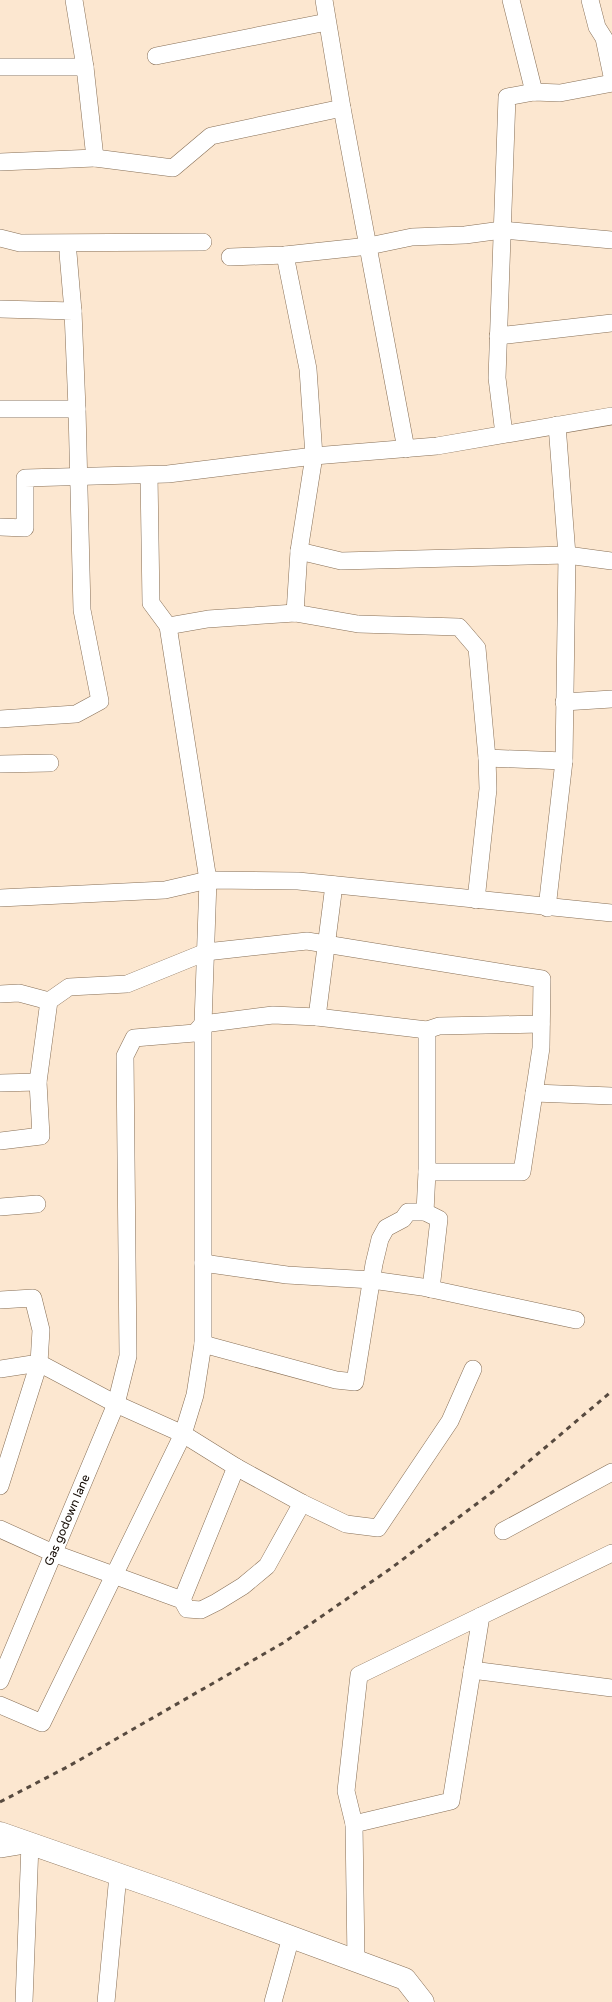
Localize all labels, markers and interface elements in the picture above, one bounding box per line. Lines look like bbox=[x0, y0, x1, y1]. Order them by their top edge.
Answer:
street label: Gas godown lane bbox=[41, 1472, 93, 1568]

